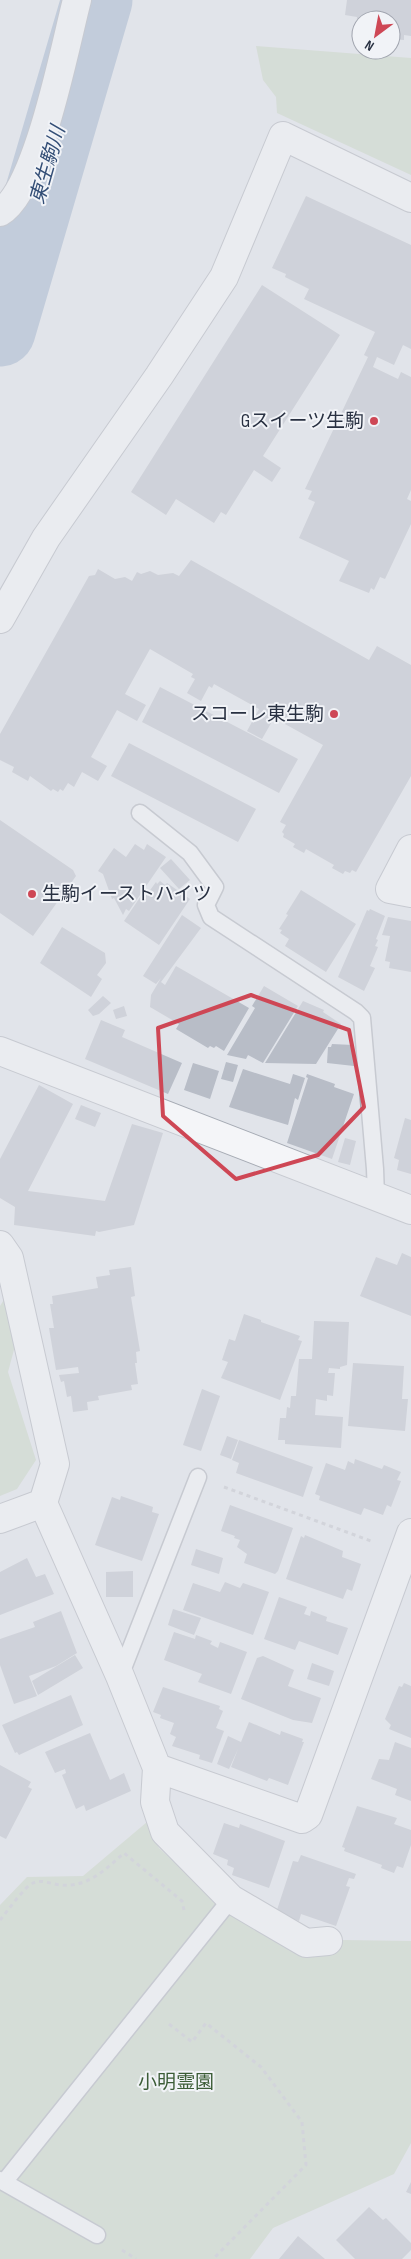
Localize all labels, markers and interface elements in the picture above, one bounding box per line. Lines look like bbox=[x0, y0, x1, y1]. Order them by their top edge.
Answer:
north arrow bbox=[351, 10, 401, 60]
text: N bbox=[362, 36, 377, 55]
water label: 東生駒川 bbox=[25, 121, 71, 207]
place label: Gスイーツ生駒 bbox=[241, 410, 364, 433]
marker: Gスイーツ生駒 bbox=[368, 415, 380, 427]
place label: スコーレ東生駒 bbox=[191, 703, 324, 726]
marker: スコーレ東生駒 bbox=[328, 708, 340, 720]
place label: 生駒イーストハイツ bbox=[42, 883, 212, 906]
marker: 生駒イーストハイツ bbox=[26, 888, 38, 900]
park label: 小明霊園 bbox=[138, 2071, 214, 2094]

